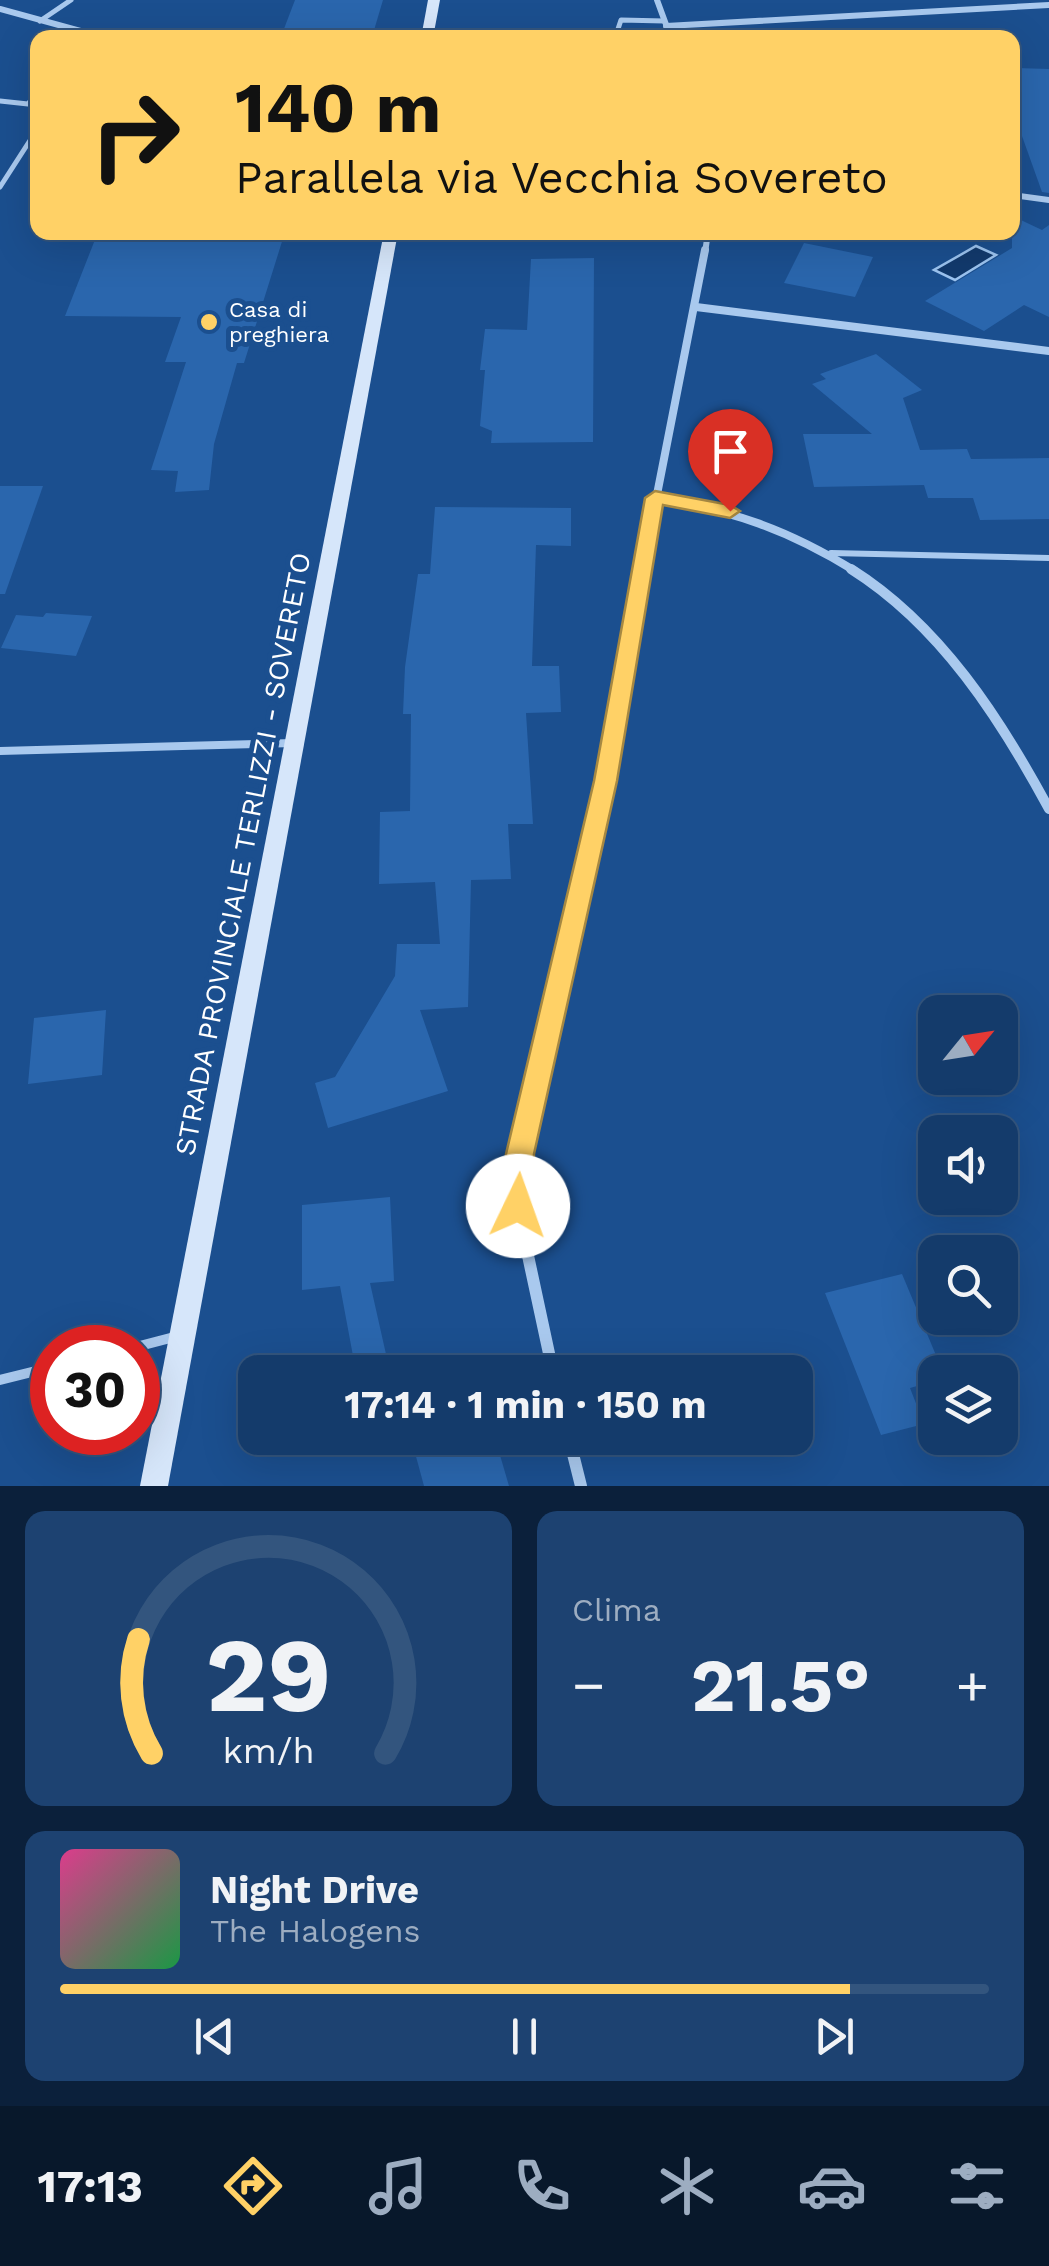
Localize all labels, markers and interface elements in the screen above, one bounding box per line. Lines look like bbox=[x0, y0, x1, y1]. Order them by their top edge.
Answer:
text: 140 m bbox=[235, 67, 441, 149]
icon: right bbox=[70, 70, 200, 200]
text: Parallela via Vecchia Sovereto bbox=[235, 151, 888, 204]
place label: Casa di preghiera bbox=[229, 297, 329, 347]
marker: Casa di preghiera bbox=[198, 311, 220, 333]
pin bbox=[688, 409, 773, 512]
icon: arrive bbox=[703, 424, 758, 479]
street label: STRADA PROVINCIALE TERLIZZI - SOVERETO bbox=[168, 550, 318, 1158]
north arrow bbox=[918, 995, 1018, 1095]
map controls bbox=[918, 995, 1018, 1455]
button: sound bbox=[918, 1115, 1018, 1215]
position arrow bbox=[466, 1154, 570, 1258]
button: search bbox=[918, 1235, 1018, 1335]
speed limit sign: 30 bbox=[30, 1325, 160, 1455]
button: layers bbox=[918, 1355, 1018, 1455]
text: 17:14 · 1 min · 150 m bbox=[344, 1383, 707, 1427]
text: Clima bbox=[572, 1591, 661, 1629]
text: 29 bbox=[205, 1614, 332, 1736]
text: 21.5° bbox=[691, 1641, 870, 1729]
text: − bbox=[572, 1653, 605, 1717]
text: + bbox=[956, 1653, 989, 1717]
text: km/h bbox=[222, 1730, 315, 1772]
text: Night Drive bbox=[210, 1868, 419, 1912]
text: The Halogens bbox=[210, 1912, 420, 1950]
icon: previous bbox=[187, 2009, 242, 2064]
icon: pause bbox=[497, 2009, 552, 2064]
icon: next bbox=[807, 2009, 862, 2064]
icon: directions bbox=[218, 2151, 288, 2221]
icon: music bbox=[363, 2151, 433, 2221]
icon: phone bbox=[507, 2151, 577, 2221]
icon: climate bbox=[652, 2151, 722, 2221]
icon: car bbox=[797, 2151, 867, 2221]
icon: filters bbox=[942, 2151, 1012, 2221]
text: 17:13 bbox=[37, 2160, 143, 2213]

